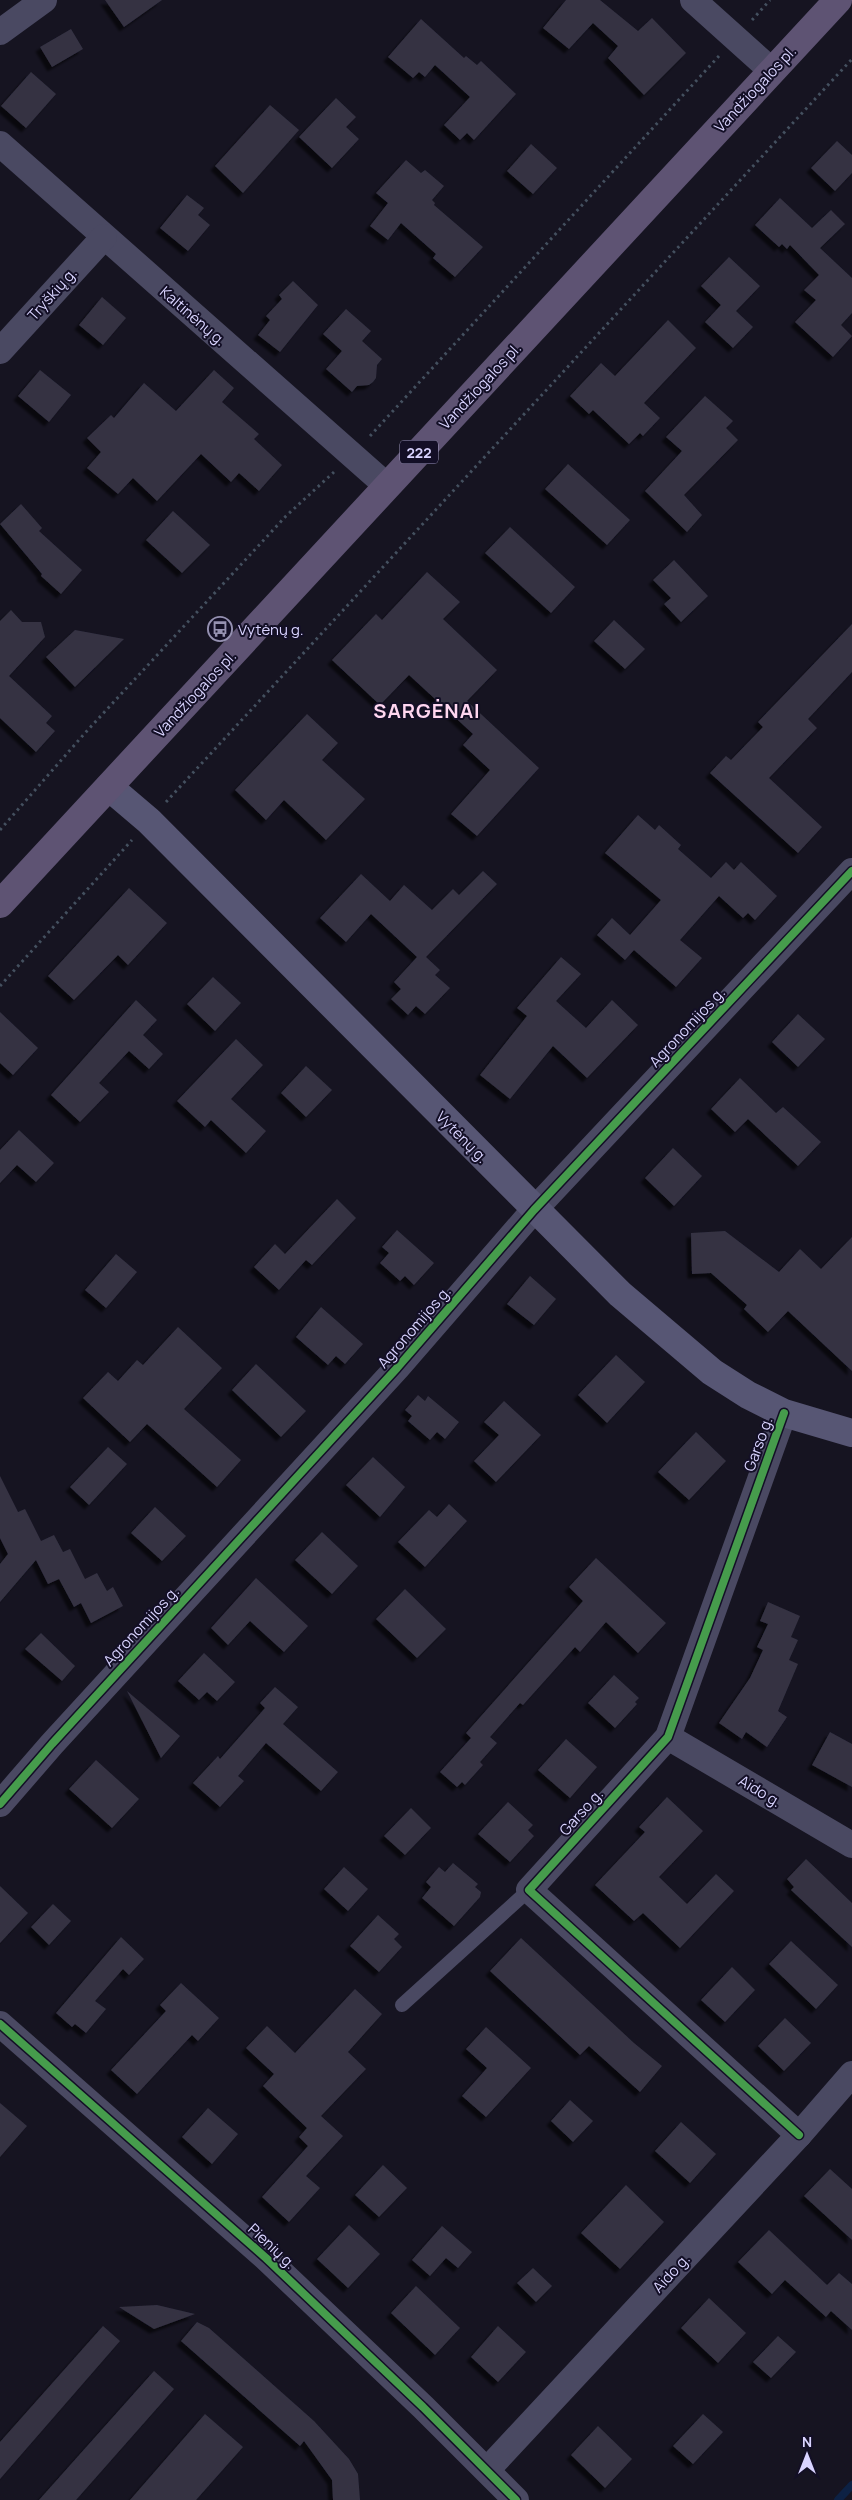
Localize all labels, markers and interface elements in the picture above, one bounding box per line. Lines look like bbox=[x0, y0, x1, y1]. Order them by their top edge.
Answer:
street label: Vandžiogalos pl. bbox=[709, 41, 801, 137]
street label: Tryškių g. bbox=[23, 263, 81, 325]
street label: Kaltinėnų g. bbox=[155, 281, 231, 351]
street label: Vandžiogalos pl. bbox=[434, 338, 526, 434]
road number: 222 bbox=[400, 441, 438, 464]
bus stop icon: Vytėnų g. bbox=[207, 616, 233, 642]
place label: Vytėnų g. bbox=[238, 619, 304, 640]
street label: Vandžiogalos pl. bbox=[149, 646, 241, 742]
district label: SARGĖNAI bbox=[373, 697, 481, 724]
street label: Agronomijos g. bbox=[644, 982, 730, 1072]
street label: Vytėnų g. bbox=[431, 1106, 493, 1168]
street label: Agronomijos g. bbox=[372, 1281, 456, 1373]
street label: Garso g. bbox=[738, 1414, 778, 1474]
street label: Agronomijos g. bbox=[98, 1581, 184, 1671]
street label: Aido g. bbox=[735, 1770, 785, 1812]
street label: Garso g. bbox=[554, 1784, 608, 1840]
street label: Pienių g. bbox=[244, 2219, 300, 2273]
street label: Aido g. bbox=[647, 2249, 695, 2297]
north arrow bbox=[782, 2430, 832, 2480]
text: N bbox=[802, 2432, 812, 2451]

